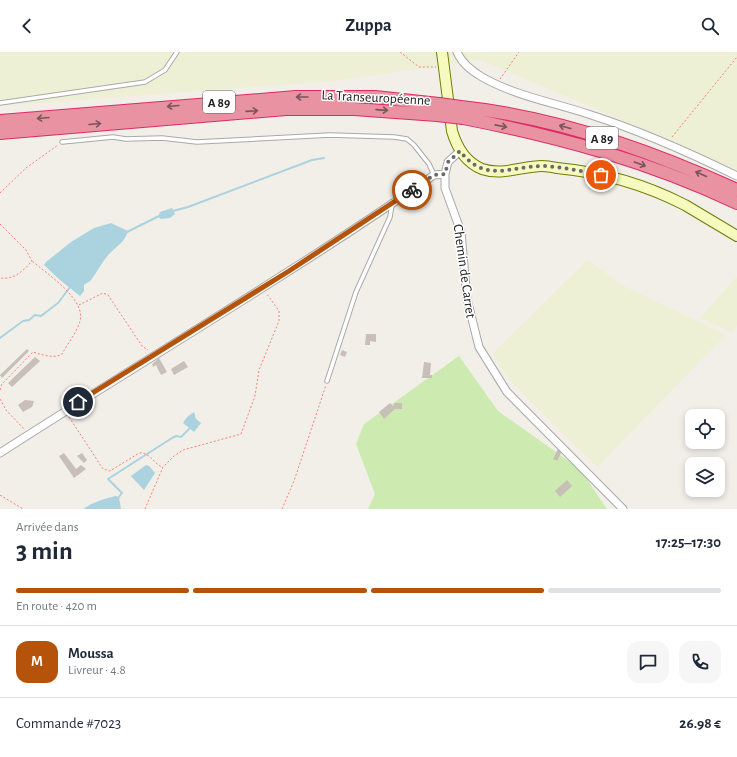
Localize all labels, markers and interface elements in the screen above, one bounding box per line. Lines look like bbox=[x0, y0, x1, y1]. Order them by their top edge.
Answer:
icon: back bbox=[16, 15, 38, 37]
icon: search bbox=[699, 15, 721, 37]
text: Zuppa bbox=[345, 17, 392, 35]
street label: La Transeuropéenne bbox=[321, 88, 431, 108]
road number: A 89 bbox=[203, 91, 235, 113]
one-way arrow bbox=[296, 93, 309, 101]
one-way arrow bbox=[167, 103, 180, 110]
one-way arrow bbox=[245, 107, 258, 115]
one-way arrow bbox=[375, 107, 388, 114]
one-way arrow bbox=[37, 114, 50, 121]
one-way arrow bbox=[88, 121, 101, 128]
one-way arrow bbox=[495, 122, 508, 130]
one-way arrow bbox=[559, 123, 572, 131]
road number: A 89 bbox=[586, 127, 618, 149]
pin bbox=[584, 158, 618, 192]
one-way arrow bbox=[634, 160, 646, 168]
icon: bag bbox=[590, 164, 612, 186]
courier bbox=[392, 170, 432, 210]
one-way arrow bbox=[696, 170, 708, 177]
icon: bike bbox=[401, 179, 423, 201]
street label: Chemin de Carret bbox=[450, 223, 478, 320]
pin bbox=[61, 385, 95, 419]
icon: home bbox=[67, 391, 89, 413]
map controls bbox=[685, 409, 725, 497]
button: locate bbox=[685, 409, 725, 449]
button: layers bbox=[685, 457, 725, 497]
text: Arrivée dans bbox=[16, 521, 79, 534]
text: 17:25–17:30 bbox=[656, 535, 721, 550]
text: 3 min bbox=[16, 538, 73, 564]
text: En route · 420 m bbox=[16, 600, 97, 613]
button: chat bbox=[627, 641, 669, 683]
button: phone bbox=[679, 641, 721, 683]
text: Moussa bbox=[68, 646, 114, 661]
text: M bbox=[31, 654, 43, 669]
text: Livreur · 4.8 bbox=[68, 664, 126, 677]
text: Commande #7023 bbox=[16, 716, 121, 731]
text: 26.98 € bbox=[679, 716, 721, 731]

